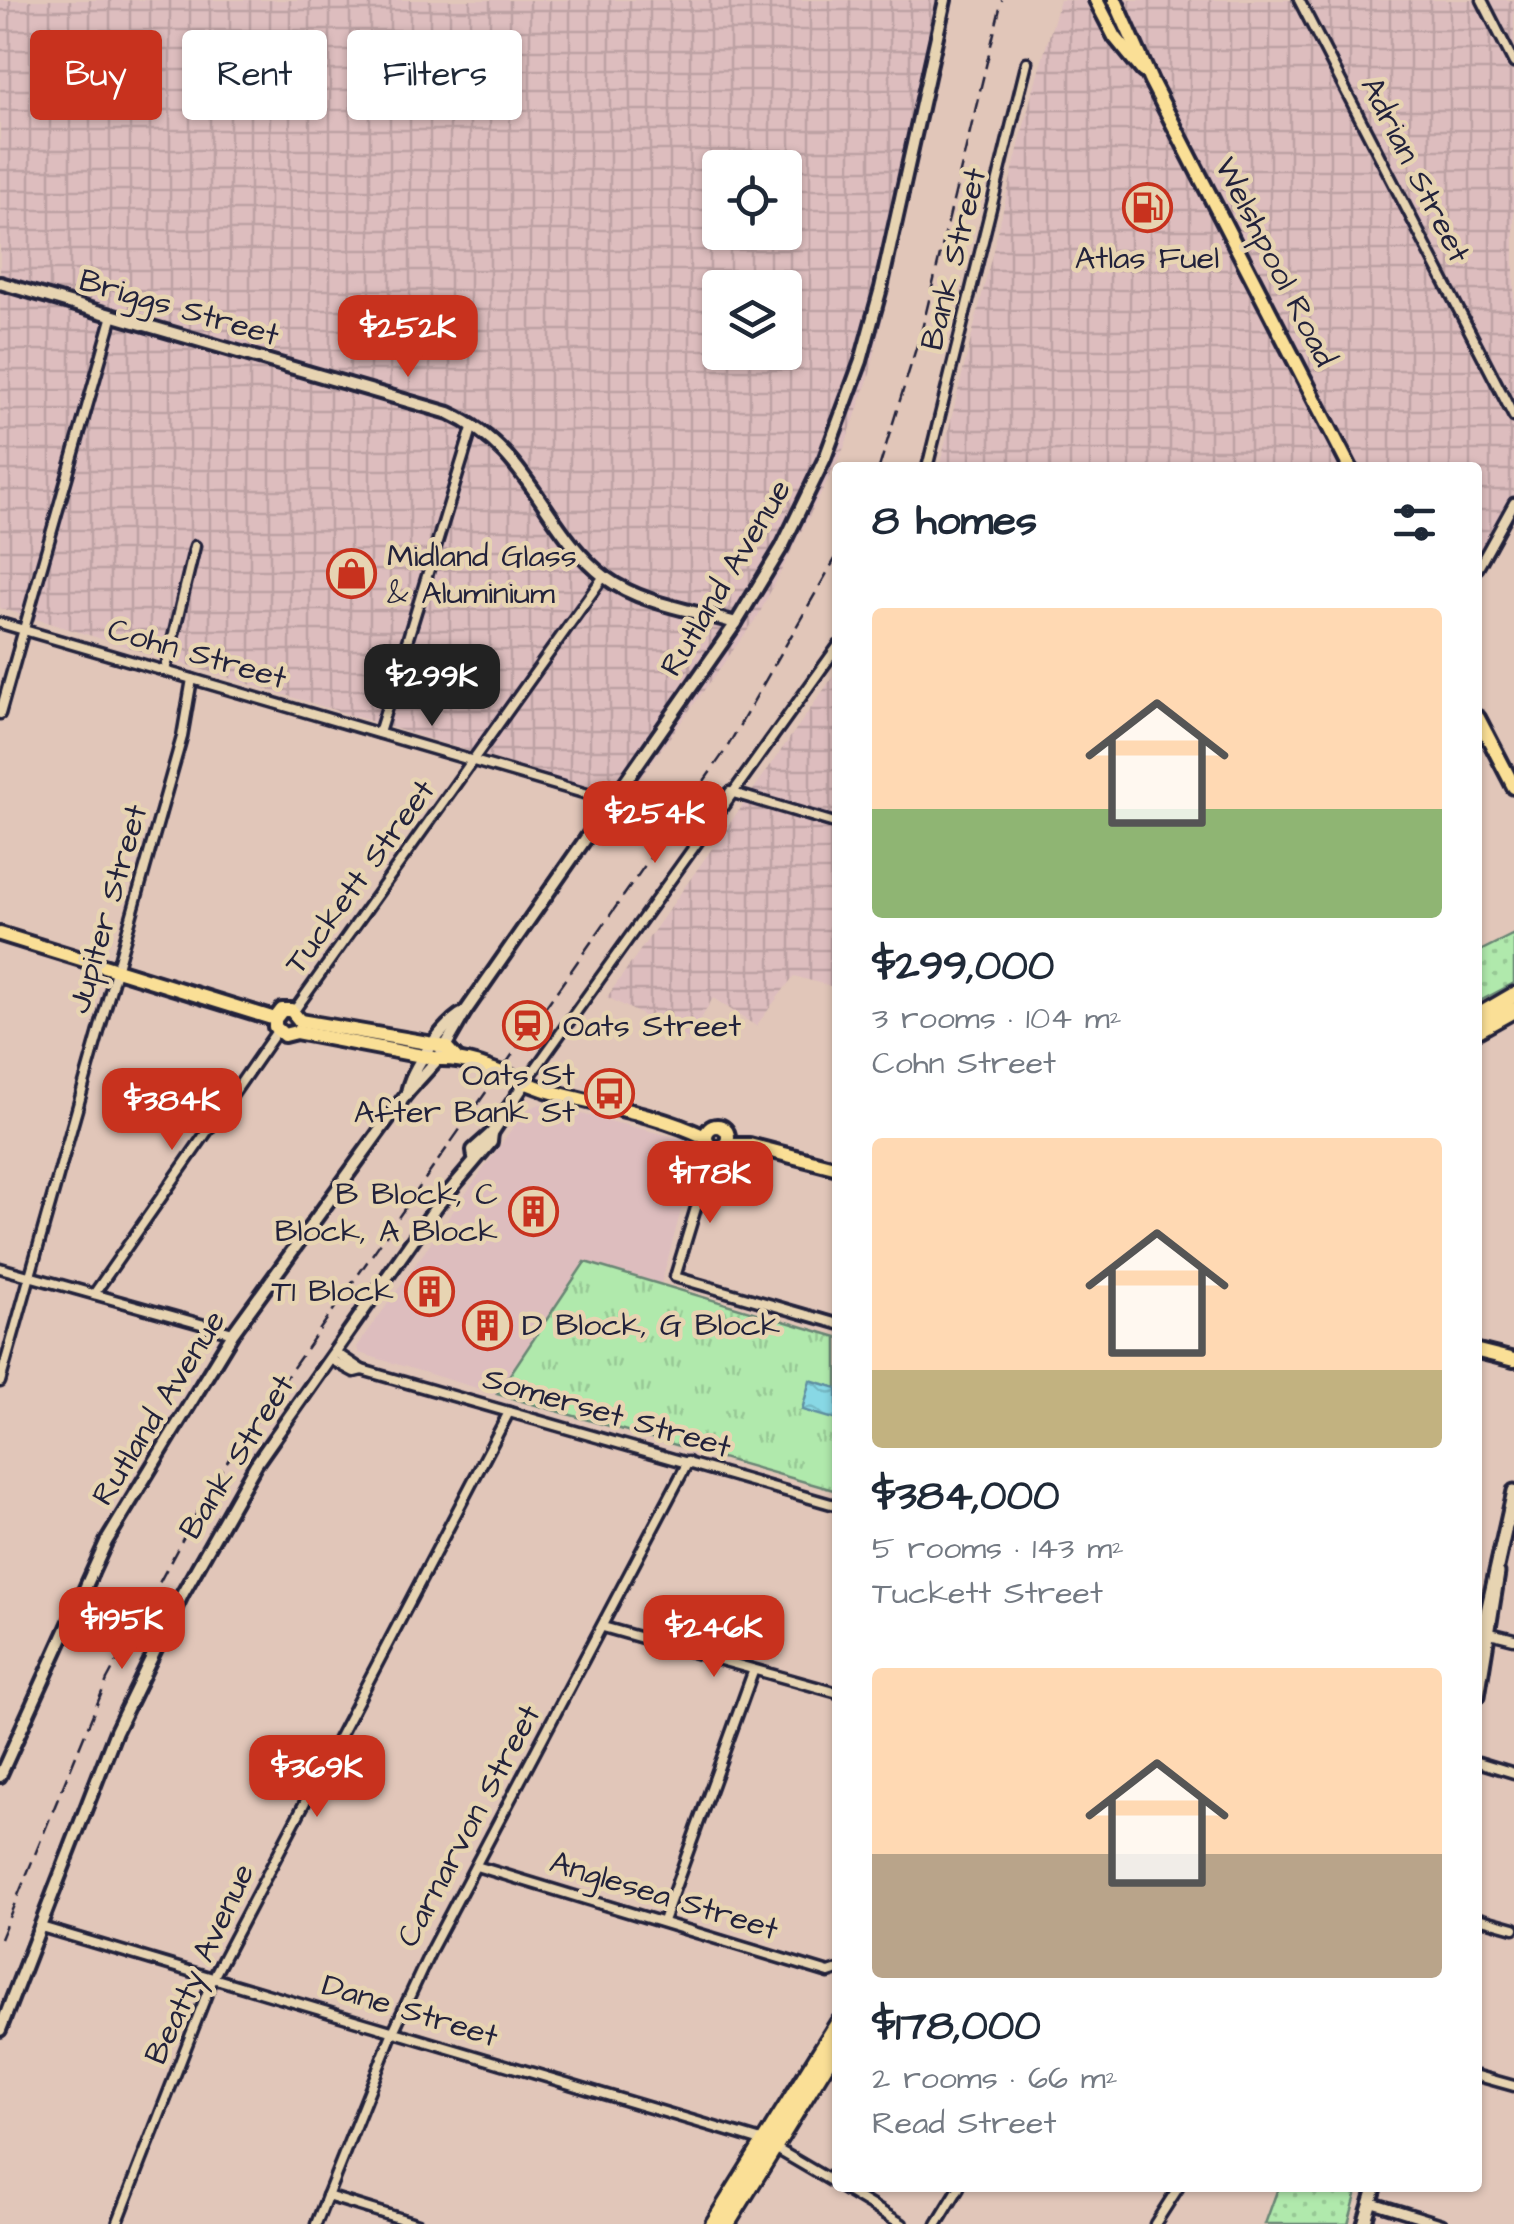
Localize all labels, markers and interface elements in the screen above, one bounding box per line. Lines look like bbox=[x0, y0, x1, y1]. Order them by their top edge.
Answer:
chip: Buy bbox=[30, 30, 162, 120]
chip: Rent bbox=[182, 30, 327, 120]
chip: Filters bbox=[347, 30, 522, 120]
street label: Adrian Street bbox=[1349, 69, 1481, 271]
map controls bbox=[702, 150, 802, 370]
button: locate bbox=[702, 150, 802, 250]
street label: Welshpool Road bbox=[1203, 150, 1347, 374]
street label: Bank Street bbox=[910, 163, 998, 355]
fuel station icon: Atlas Fuel bbox=[1121, 182, 1173, 234]
place label: Atlas Fuel bbox=[1075, 236, 1219, 281]
street label: Briggs Street bbox=[74, 258, 284, 358]
button: layers bbox=[702, 270, 802, 370]
pin: $252K bbox=[338, 295, 478, 380]
text: $252K bbox=[360, 305, 456, 350]
street label: Rutland Avenue bbox=[649, 471, 803, 685]
text: 8 homes bbox=[872, 493, 1037, 551]
icon: filters bbox=[1387, 495, 1442, 550]
place label: Midland Glass & Aluminium bbox=[387, 534, 577, 616]
shop icon: Midland Glass & Aluminium bbox=[326, 548, 378, 600]
street label: Cohn Street bbox=[102, 607, 292, 701]
pin: $299K bbox=[362, 644, 502, 729]
text: $299K bbox=[386, 654, 478, 699]
icon: home bbox=[1067, 673, 1247, 853]
street label: Tuckett Street bbox=[274, 770, 446, 984]
pin: $254K bbox=[585, 781, 725, 866]
text: $254K bbox=[605, 791, 705, 836]
street label: Jupiter Street bbox=[57, 799, 159, 1019]
text: $299,000 bbox=[872, 938, 1054, 996]
text: 3 rooms · 104 m² bbox=[872, 996, 1122, 1041]
station icon: Oats Street bbox=[502, 1000, 554, 1052]
place label: Oats Street bbox=[563, 1004, 741, 1049]
text: Cohn Street bbox=[872, 1041, 1056, 1086]
place label: Oats St After Bank St bbox=[354, 1053, 575, 1135]
bus stop icon: Oats St After Bank St bbox=[584, 1067, 636, 1119]
pin: $384K bbox=[102, 1068, 242, 1153]
text: $384K bbox=[124, 1078, 220, 1123]
pin: $178K bbox=[640, 1141, 780, 1226]
text: $178K bbox=[669, 1151, 751, 1196]
place label: B Block, C Block, A Block bbox=[275, 1172, 498, 1254]
building icon: B Block, C Block, A Block bbox=[507, 1186, 559, 1238]
icon: home bbox=[1067, 1203, 1247, 1383]
building icon: T1 Block bbox=[403, 1265, 455, 1317]
place label: T1 Block bbox=[271, 1269, 394, 1314]
building icon: D Block, G Block bbox=[461, 1299, 513, 1351]
street label: Rutland Avenue bbox=[81, 1302, 237, 1514]
place label: D Block, G Block bbox=[522, 1303, 781, 1348]
street label: Somerset Street bbox=[478, 1356, 736, 1470]
street label: Bank Street bbox=[169, 1366, 305, 1548]
text: $384,000 bbox=[872, 1468, 1060, 1526]
text: 5 rooms · 143 m² bbox=[872, 1526, 1124, 1571]
text: Tuckett Street bbox=[872, 1571, 1103, 1616]
pin: $195K bbox=[52, 1587, 192, 1672]
pin: $246K bbox=[644, 1595, 784, 1680]
text: $195K bbox=[81, 1597, 163, 1642]
text: $246K bbox=[665, 1605, 763, 1650]
street label: Carnarvon Street bbox=[386, 1697, 552, 1955]
icon: home bbox=[1067, 1733, 1247, 1913]
pin: $369K bbox=[247, 1735, 387, 1820]
text: $369K bbox=[271, 1745, 363, 1790]
street label: Anglesea Street bbox=[544, 1840, 784, 1952]
street label: Beatty Avenue bbox=[134, 1856, 266, 2072]
street label: Dane Street bbox=[316, 1963, 504, 2059]
text: $178,000 bbox=[872, 1998, 1041, 2056]
text: 2 rooms · 66 m² bbox=[872, 2056, 1118, 2101]
text: Read Street bbox=[872, 2101, 1056, 2146]

